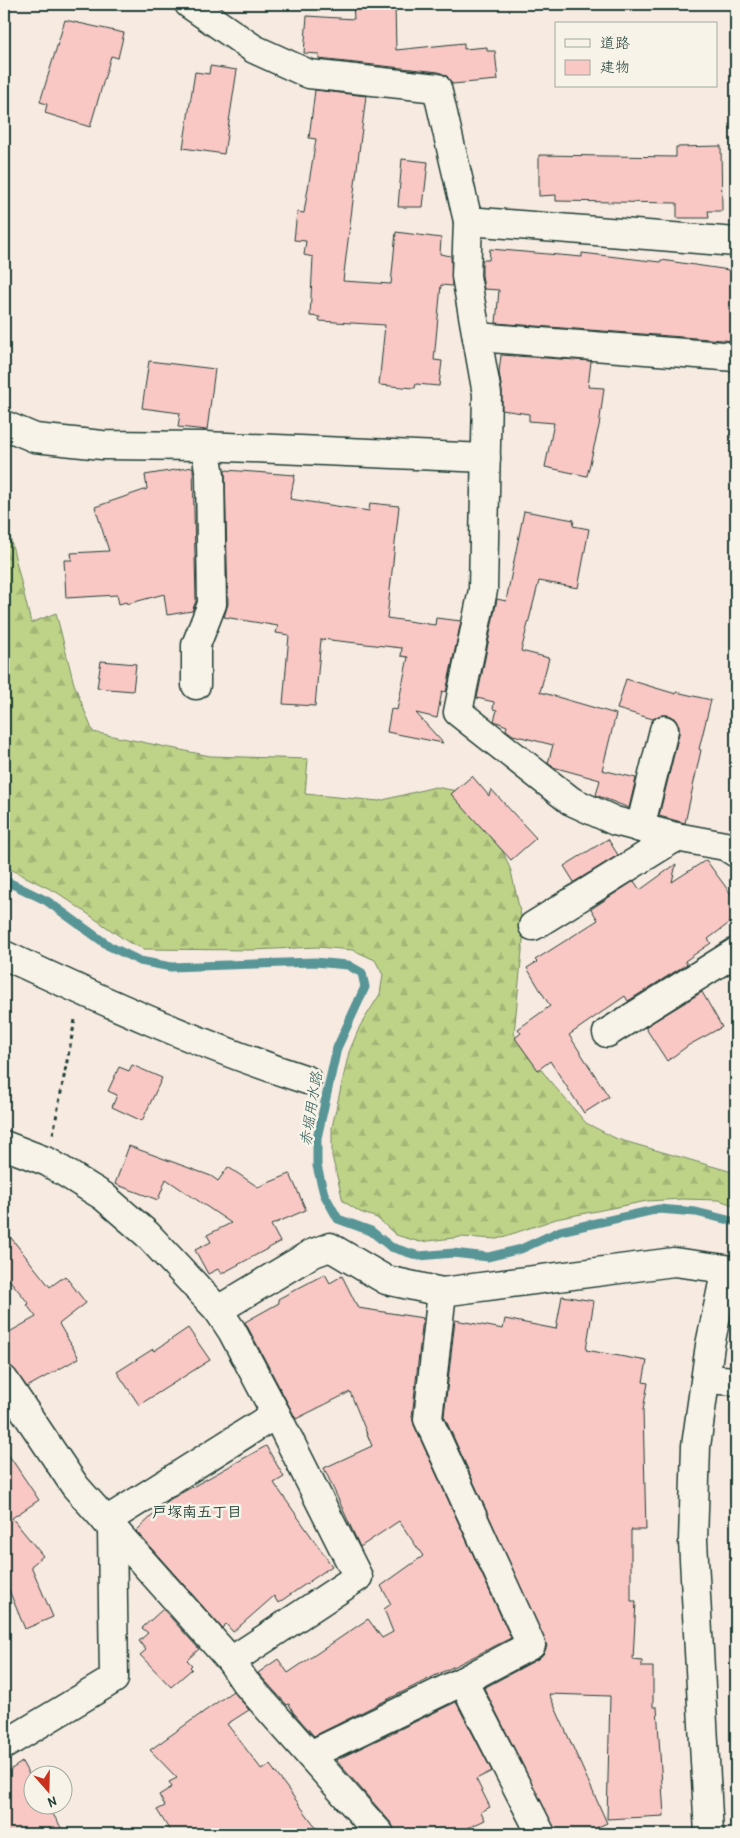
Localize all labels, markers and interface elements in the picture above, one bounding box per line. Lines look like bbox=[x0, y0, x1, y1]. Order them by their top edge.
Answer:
legend bbox=[555, 22, 718, 88]
text: 道路 bbox=[600, 32, 630, 53]
text: 建物 bbox=[600, 56, 630, 77]
water label: 赤堀用水路 bbox=[294, 1069, 327, 1148]
district label: 戸塚南五丁目 bbox=[152, 1501, 242, 1522]
north arrow bbox=[22, 1766, 72, 1816]
text: N bbox=[45, 1792, 59, 1813]

